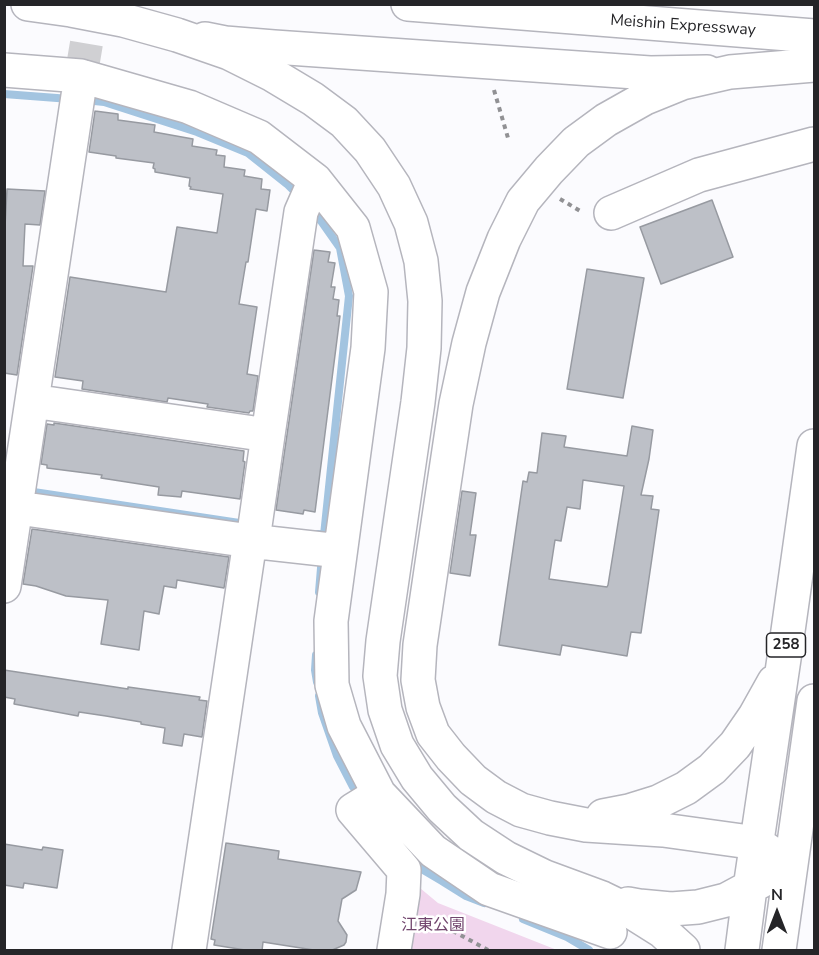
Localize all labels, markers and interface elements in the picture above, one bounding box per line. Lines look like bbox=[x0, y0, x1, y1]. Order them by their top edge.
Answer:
street label: Meishin Expressway bbox=[610, 11, 756, 41]
road number: 258 bbox=[766, 633, 806, 657]
north arrow bbox=[747, 883, 807, 943]
text: N bbox=[771, 884, 783, 906]
park label: 江東公園 bbox=[401, 916, 465, 936]

